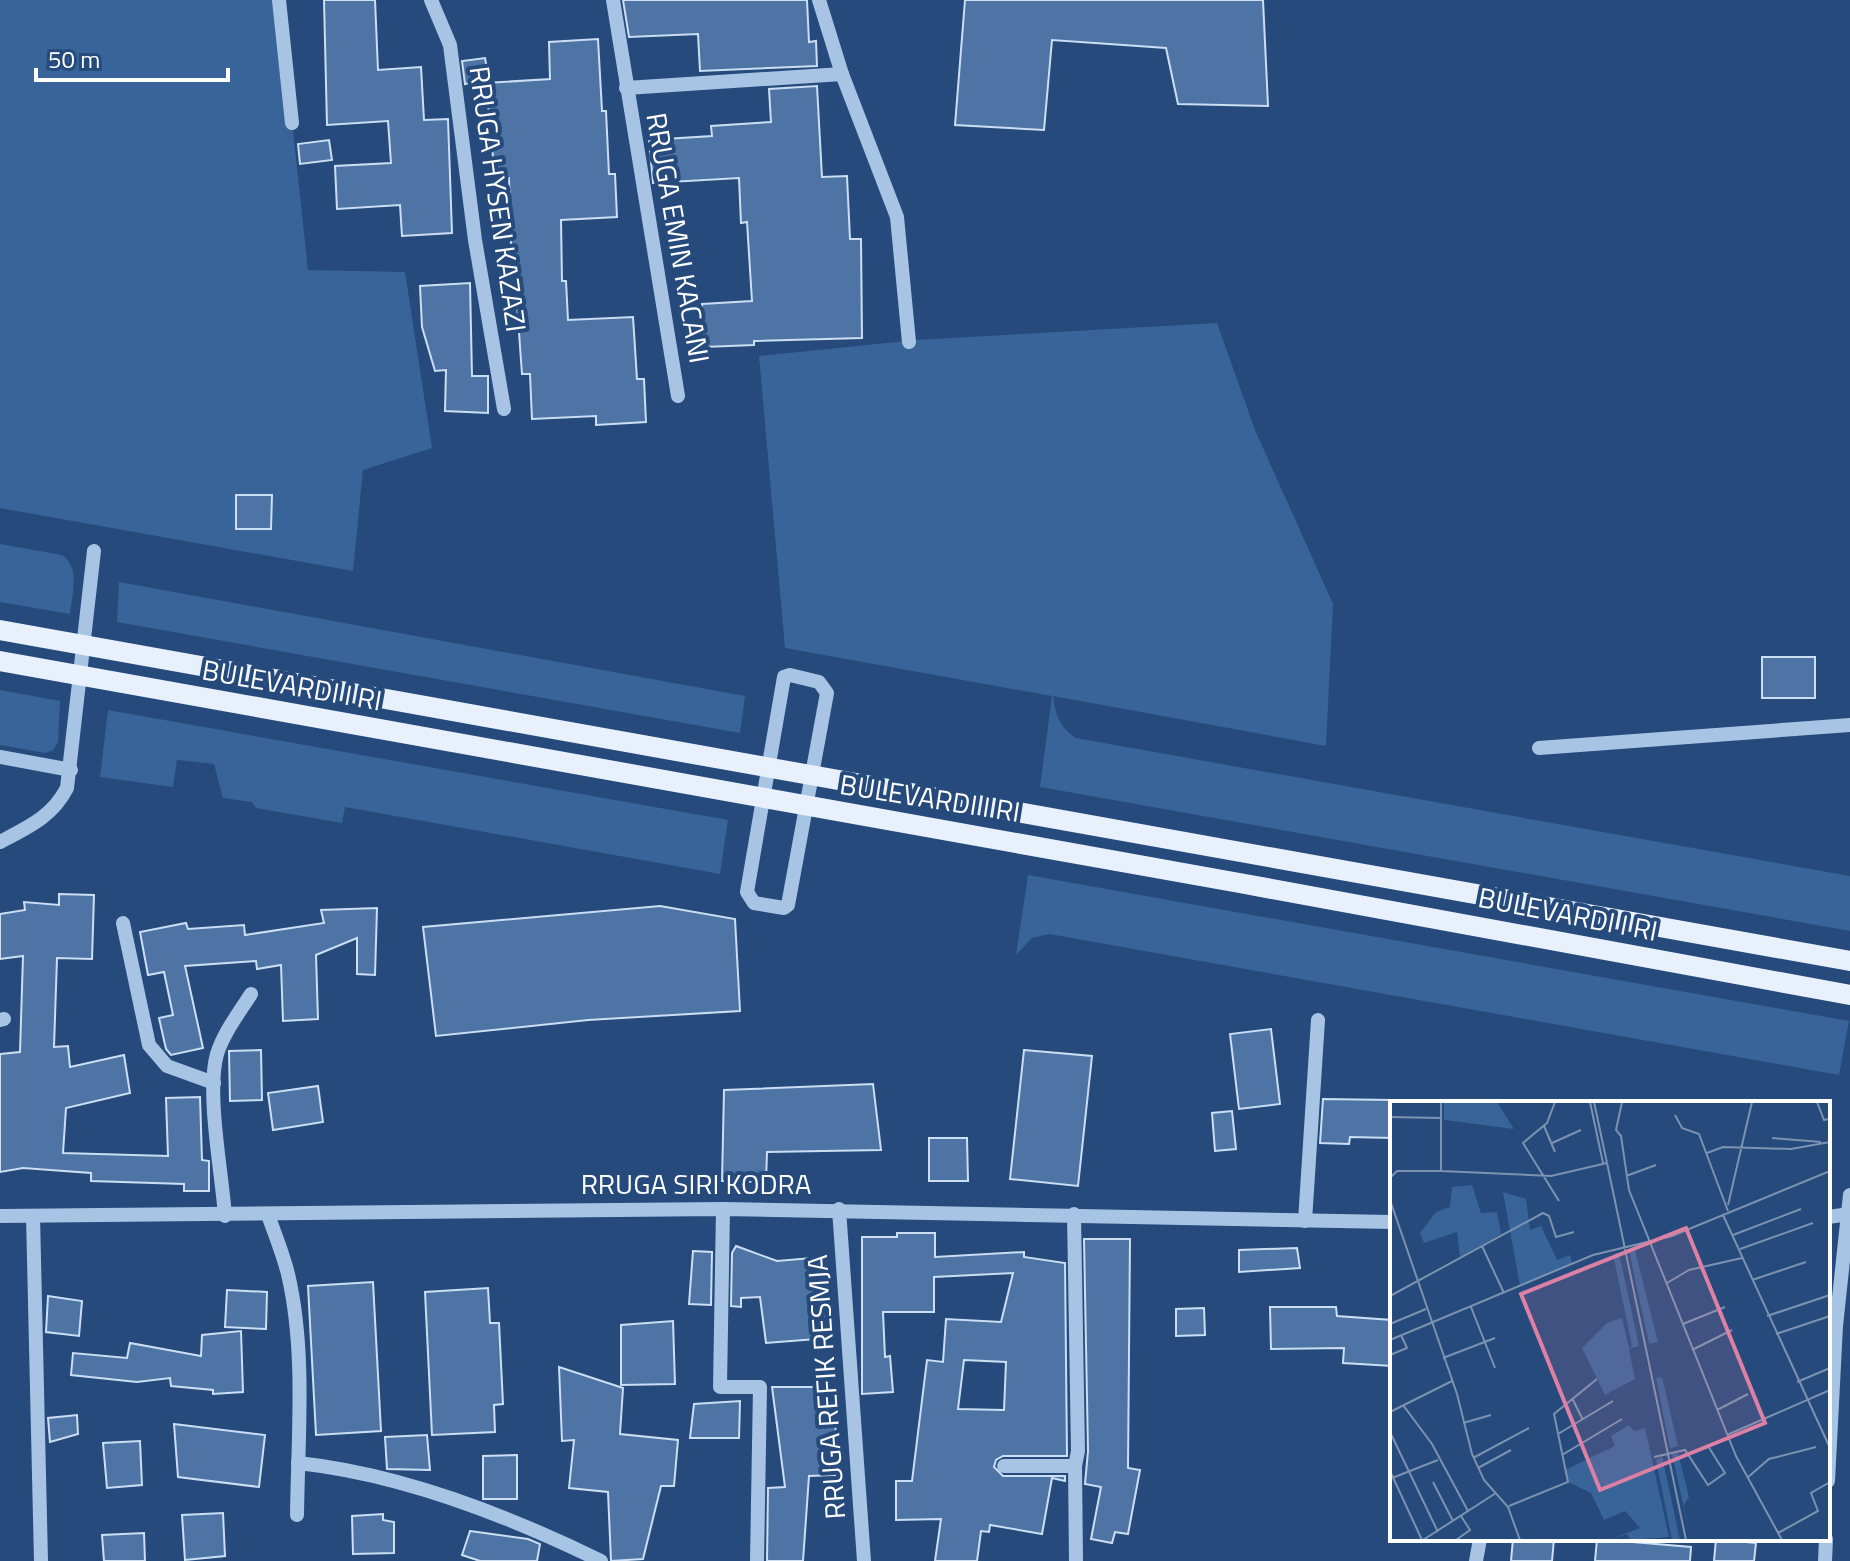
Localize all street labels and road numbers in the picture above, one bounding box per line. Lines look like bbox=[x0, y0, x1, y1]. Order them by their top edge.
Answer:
street label: RRUGA HYSEN KAZAZI bbox=[459, 63, 538, 335]
street label: RRUGA EMIN KACANI bbox=[635, 109, 722, 367]
street label: BULEVARDI I RI bbox=[199, 648, 385, 721]
street label: BULEVARDI I RI bbox=[837, 762, 1023, 833]
street label: BULEVARDI I RI bbox=[1475, 875, 1661, 952]
street label: RRUGA SIRI KODRA bbox=[581, 1162, 812, 1205]
street label: RRUGA REFIK RESMJA bbox=[795, 1253, 856, 1521]

